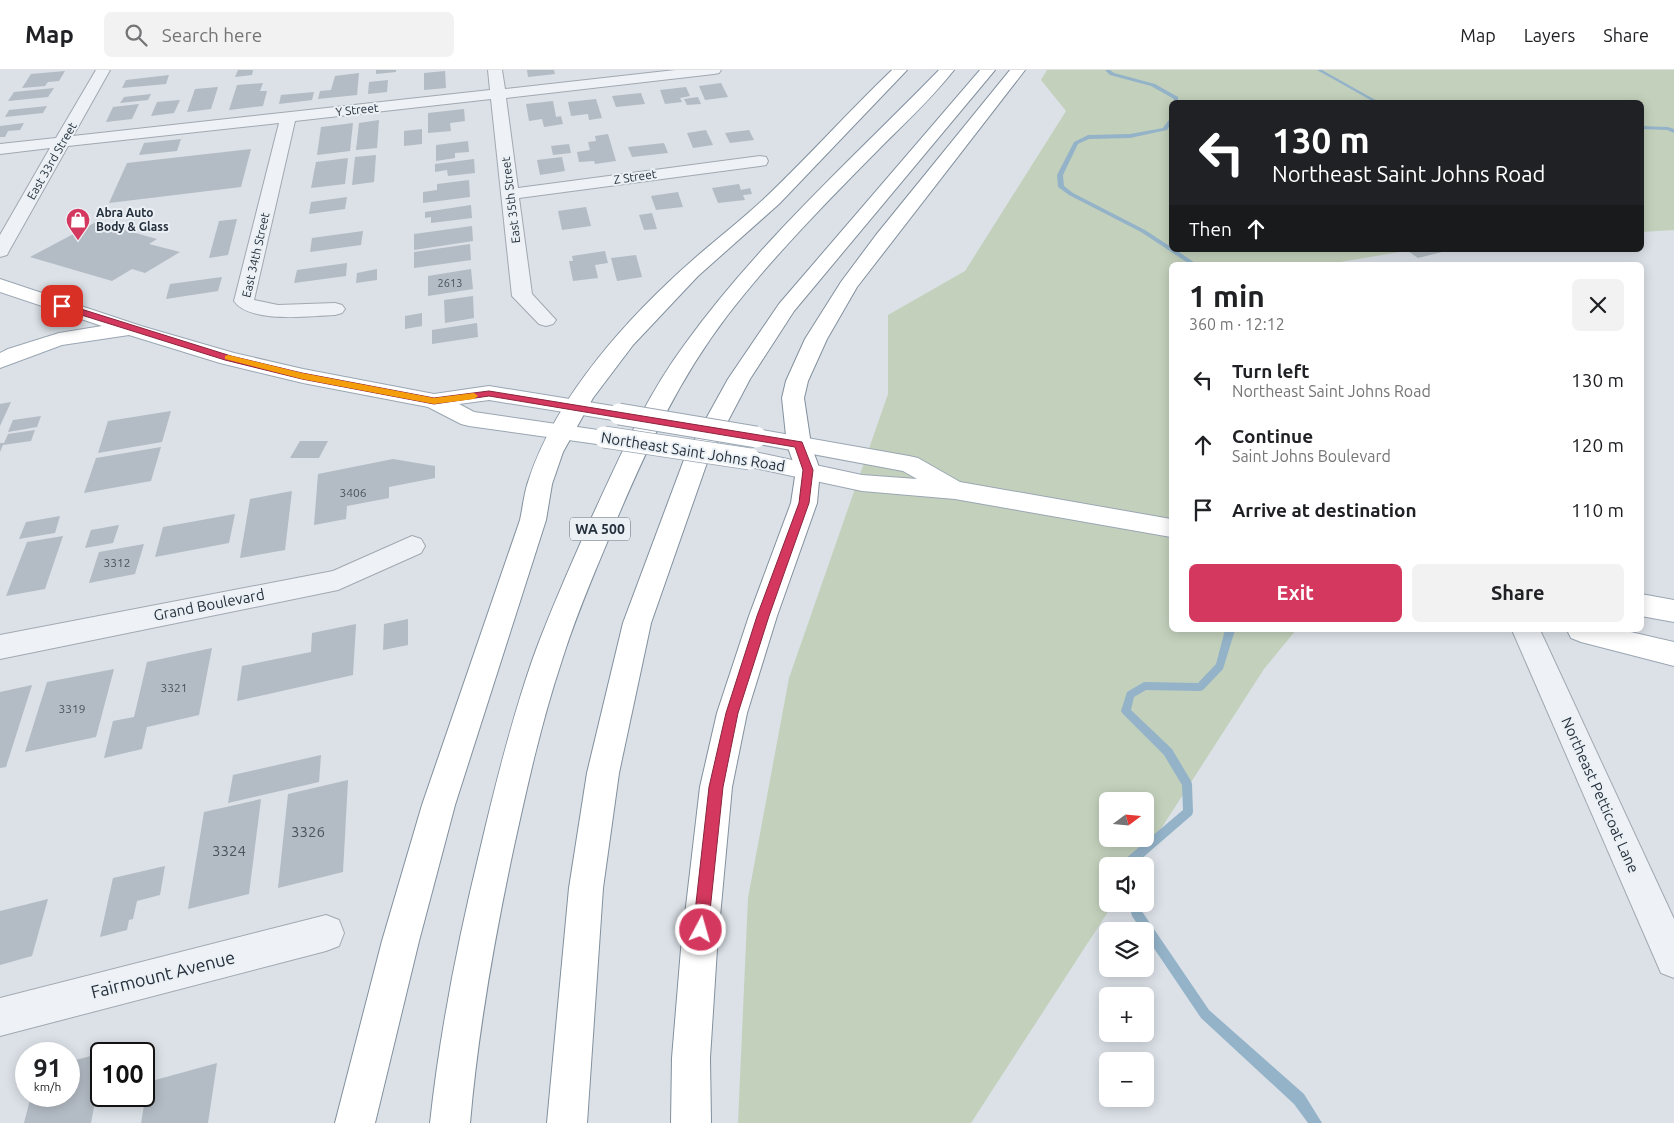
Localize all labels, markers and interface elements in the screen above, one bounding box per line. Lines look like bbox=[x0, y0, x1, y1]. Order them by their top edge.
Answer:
search box bbox=[104, 12, 454, 57]
text: Map bbox=[25, 21, 74, 48]
icon: search bbox=[122, 21, 150, 49]
text: Search here bbox=[162, 24, 262, 46]
text: Map bbox=[1460, 25, 1496, 45]
text: Layers bbox=[1524, 25, 1575, 45]
text: Share bbox=[1603, 25, 1649, 45]
street label: Y Street bbox=[335, 101, 379, 118]
street label: East 33rd Street bbox=[24, 120, 79, 202]
icon: left bbox=[1189, 120, 1254, 185]
text: 130 m bbox=[1272, 120, 1370, 160]
street label: East 35th Street bbox=[499, 156, 522, 244]
text: Northeast Saint Johns Road bbox=[1272, 161, 1545, 186]
street label: Z Street bbox=[613, 167, 657, 186]
place label: Abra Auto Body & Glass bbox=[96, 206, 169, 233]
shop icon: Abra Auto Body & Glass bbox=[65, 207, 91, 241]
street label: East 34th Street bbox=[239, 211, 272, 299]
icon: ahead bbox=[1242, 215, 1270, 243]
text: Then bbox=[1189, 218, 1232, 240]
house number: 2613 bbox=[438, 277, 462, 289]
text: 1 min bbox=[1189, 279, 1265, 313]
button: close bbox=[1572, 279, 1624, 331]
pin bbox=[41, 285, 83, 327]
icon: arrive bbox=[48, 292, 76, 320]
text: 360 m · 12:12 bbox=[1189, 315, 1285, 333]
text: Turn left bbox=[1232, 360, 1310, 382]
icon: left bbox=[1189, 366, 1217, 394]
text: 130 m bbox=[1571, 369, 1624, 391]
text: Northeast Saint Johns Road bbox=[1232, 382, 1431, 400]
text: Continue bbox=[1232, 425, 1313, 447]
street label: Northeast Saint Johns Road bbox=[600, 429, 786, 474]
icon: ahead bbox=[1189, 431, 1217, 459]
text: 120 m bbox=[1571, 434, 1624, 456]
text: Saint Johns Boulevard bbox=[1232, 447, 1391, 465]
house number: 3406 bbox=[339, 486, 367, 499]
icon: arrive bbox=[1189, 496, 1217, 524]
text: Arrive at destination bbox=[1232, 499, 1417, 521]
text: 110 m bbox=[1571, 499, 1624, 521]
road number: WA 500 bbox=[570, 518, 630, 540]
house number: 3312 bbox=[103, 556, 131, 569]
button: Exit bbox=[1189, 564, 1402, 622]
button: Share bbox=[1412, 564, 1624, 622]
street label: Grand Boulevard bbox=[152, 585, 266, 624]
house number: 3321 bbox=[160, 681, 188, 694]
house number: 3319 bbox=[58, 702, 86, 715]
street label: Northeast Petticoat Lane bbox=[1558, 714, 1643, 875]
north arrow bbox=[1099, 792, 1154, 848]
map controls bbox=[1099, 792, 1154, 1107]
house number: 3326 bbox=[291, 823, 325, 840]
house number: 3324 bbox=[212, 842, 246, 859]
button: sound bbox=[1099, 857, 1154, 912]
position arrow bbox=[674, 903, 726, 955]
button: layers bbox=[1099, 922, 1154, 977]
street label: Fairmount Avenue bbox=[89, 946, 237, 1002]
button: + bbox=[1099, 987, 1154, 1042]
speed limit sign: 100 bbox=[90, 1042, 155, 1107]
button: − bbox=[1099, 1052, 1154, 1107]
text: 91 bbox=[33, 1054, 62, 1082]
text: km/h bbox=[34, 1080, 61, 1093]

